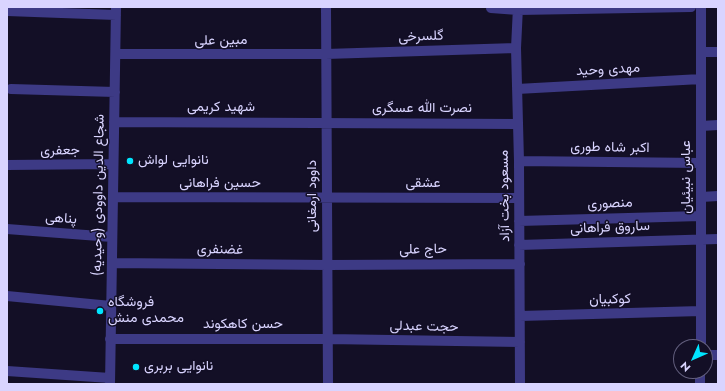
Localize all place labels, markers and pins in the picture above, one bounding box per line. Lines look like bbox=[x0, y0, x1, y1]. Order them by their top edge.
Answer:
place label: نانوایی لواش bbox=[138, 153, 209, 169]
marker: نانوایی لواش bbox=[125, 156, 135, 166]
place label: فروشگاه محمدی منش bbox=[108, 295, 184, 328]
marker: فروشگاه محمدی منش bbox=[95, 306, 105, 316]
place label: نانوایی بربری bbox=[144, 359, 213, 375]
marker: نانوایی بربری bbox=[131, 362, 141, 372]

